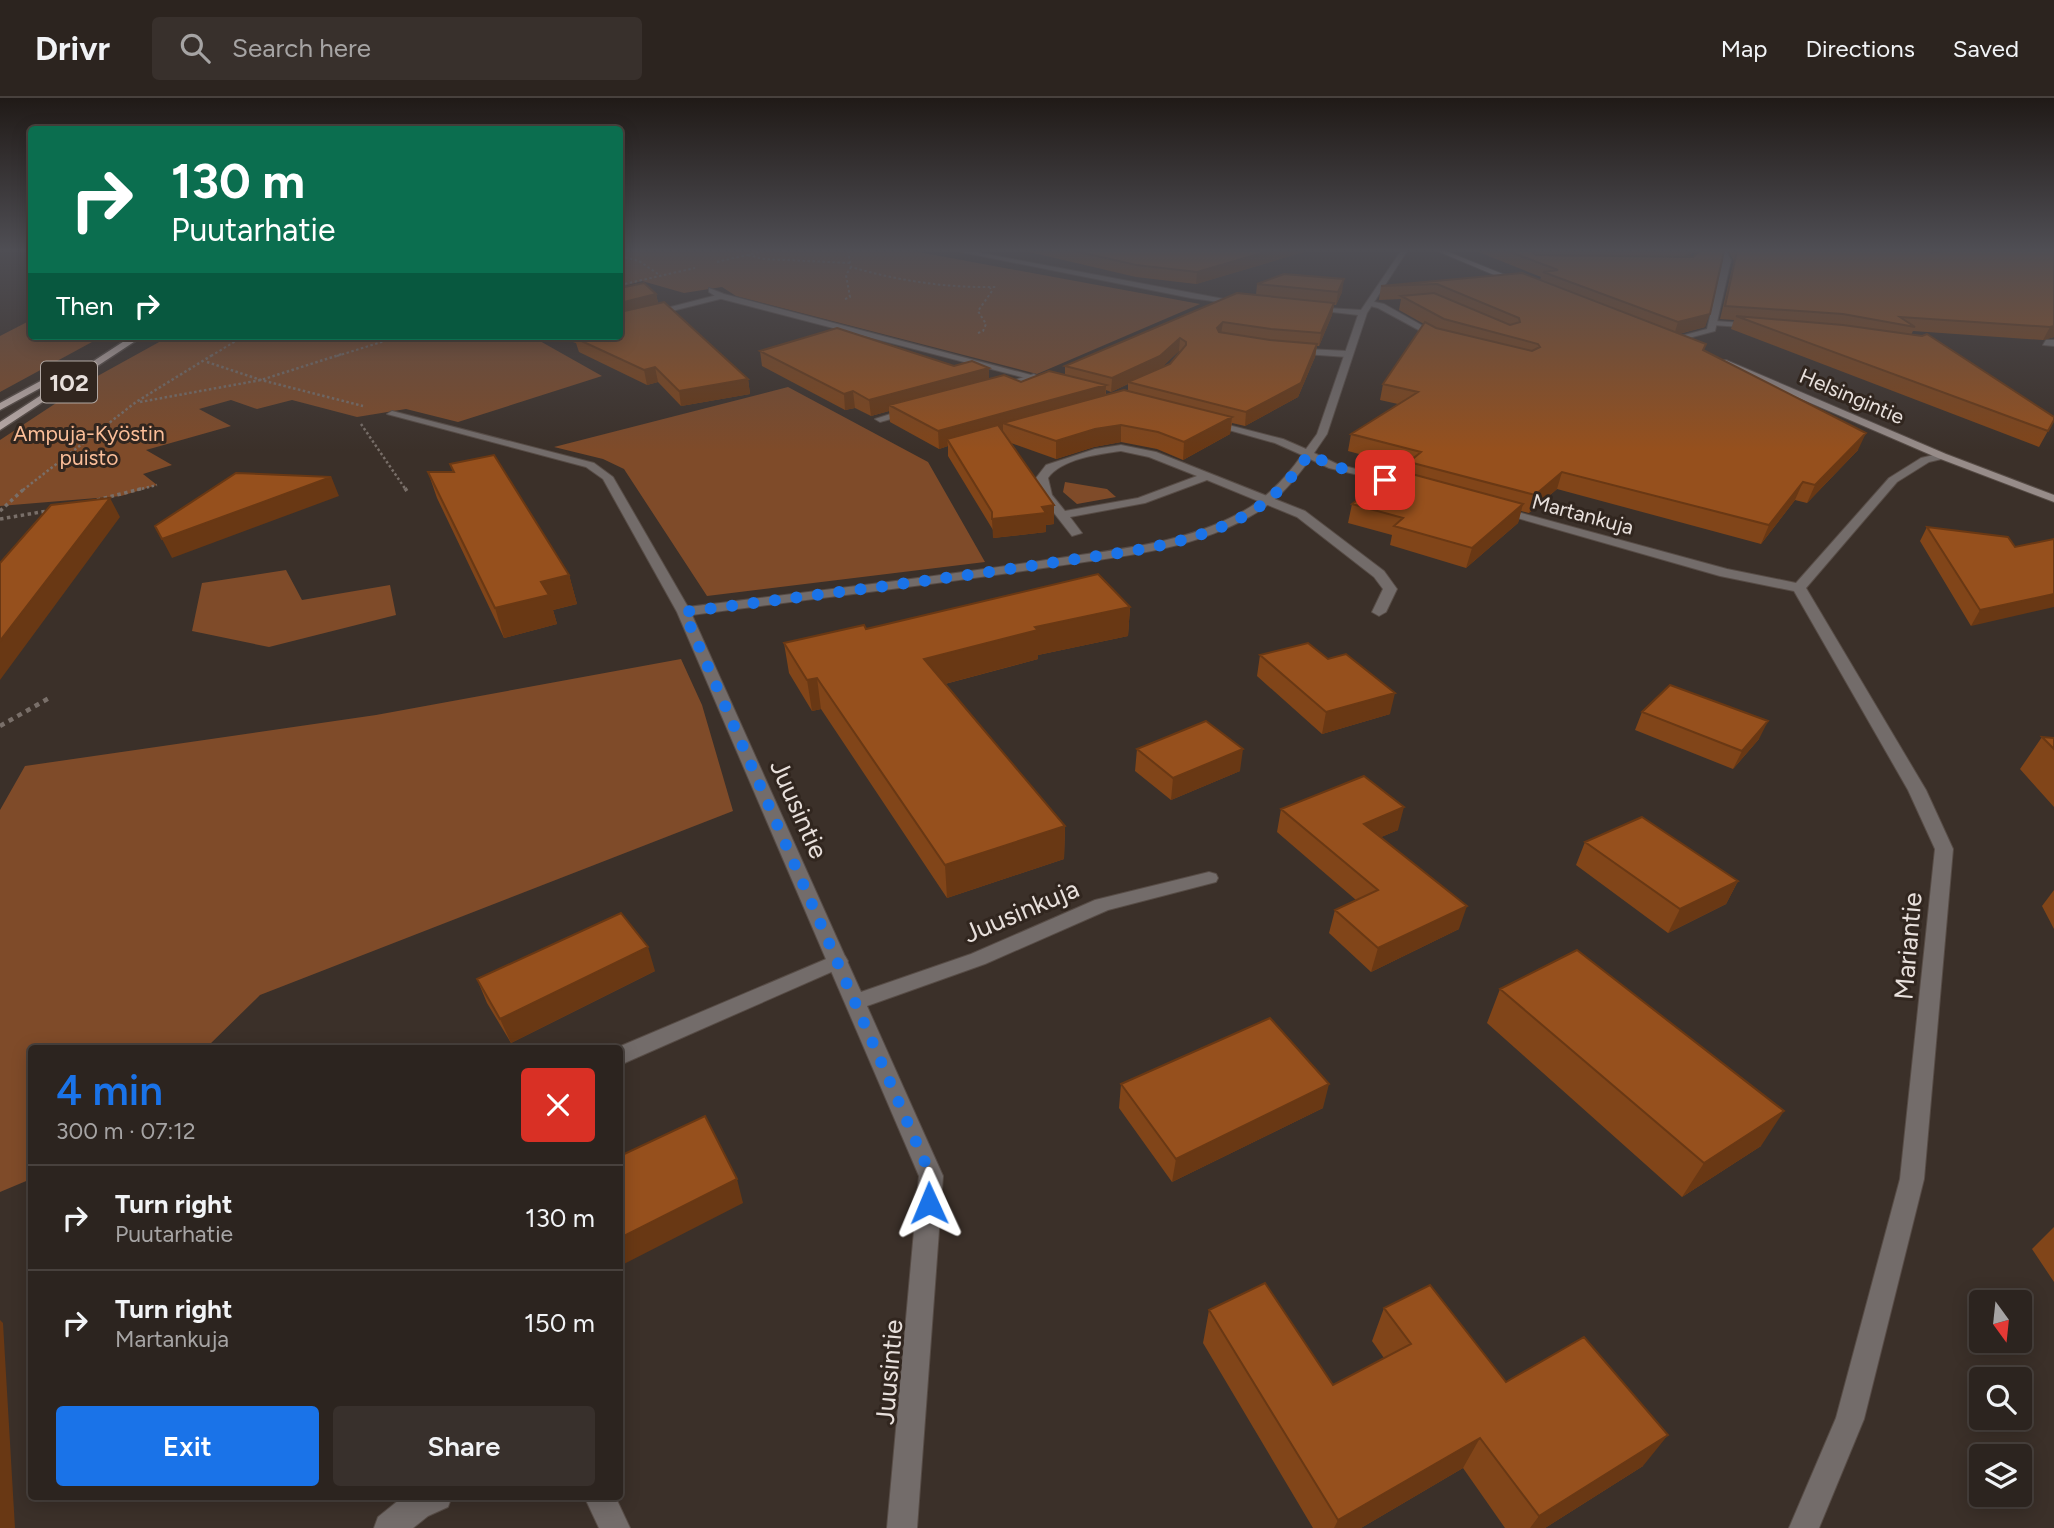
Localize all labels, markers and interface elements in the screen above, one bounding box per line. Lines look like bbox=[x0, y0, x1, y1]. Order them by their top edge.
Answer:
search box bbox=[152, 17, 642, 80]
text: Drivr bbox=[35, 29, 110, 68]
icon: search bbox=[176, 29, 214, 67]
text: Search here bbox=[232, 32, 371, 64]
text: Map bbox=[1721, 34, 1767, 63]
text: Directions bbox=[1805, 34, 1915, 63]
text: Saved bbox=[1953, 34, 2019, 63]
text: 130 m bbox=[171, 151, 305, 210]
icon: right bbox=[56, 154, 147, 245]
text: Puutarhatie bbox=[171, 211, 335, 249]
icon: right bbox=[128, 287, 166, 325]
text: Then bbox=[56, 290, 114, 322]
road number: 102 bbox=[41, 362, 97, 402]
street label: Helsingintie bbox=[1796, 363, 1908, 429]
park label: Ampuja-Kyöstin puisto bbox=[13, 421, 165, 470]
pin bbox=[1355, 450, 1415, 510]
icon: arrive bbox=[1366, 461, 1404, 499]
street label: Martankuja bbox=[1529, 488, 1637, 540]
street label: Juusintie bbox=[763, 754, 835, 864]
street label: Juusinkuja bbox=[958, 872, 1084, 950]
street label: Mariantie bbox=[1887, 891, 1929, 1001]
text: 4 min bbox=[56, 1065, 163, 1116]
button: close bbox=[521, 1068, 595, 1142]
text: 300 m · 07:12 bbox=[56, 1117, 196, 1145]
position arrow bbox=[892, 1166, 966, 1240]
text: Turn right bbox=[115, 1188, 232, 1220]
icon: right bbox=[56, 1199, 94, 1237]
text: 130 m bbox=[525, 1202, 595, 1234]
text: Puutarhatie bbox=[115, 1220, 233, 1248]
north arrow bbox=[1969, 1290, 2032, 1353]
map controls bbox=[1969, 1290, 2032, 1507]
text: Turn right bbox=[115, 1293, 232, 1325]
icon: right bbox=[56, 1304, 94, 1342]
text: 150 m bbox=[524, 1307, 595, 1339]
street label: Juusintie bbox=[868, 1318, 910, 1426]
text: Martankuja bbox=[115, 1325, 229, 1353]
button: search bbox=[1969, 1367, 2032, 1430]
button: Exit bbox=[56, 1406, 319, 1486]
button: Share bbox=[333, 1406, 595, 1486]
button: layers bbox=[1969, 1444, 2032, 1507]

